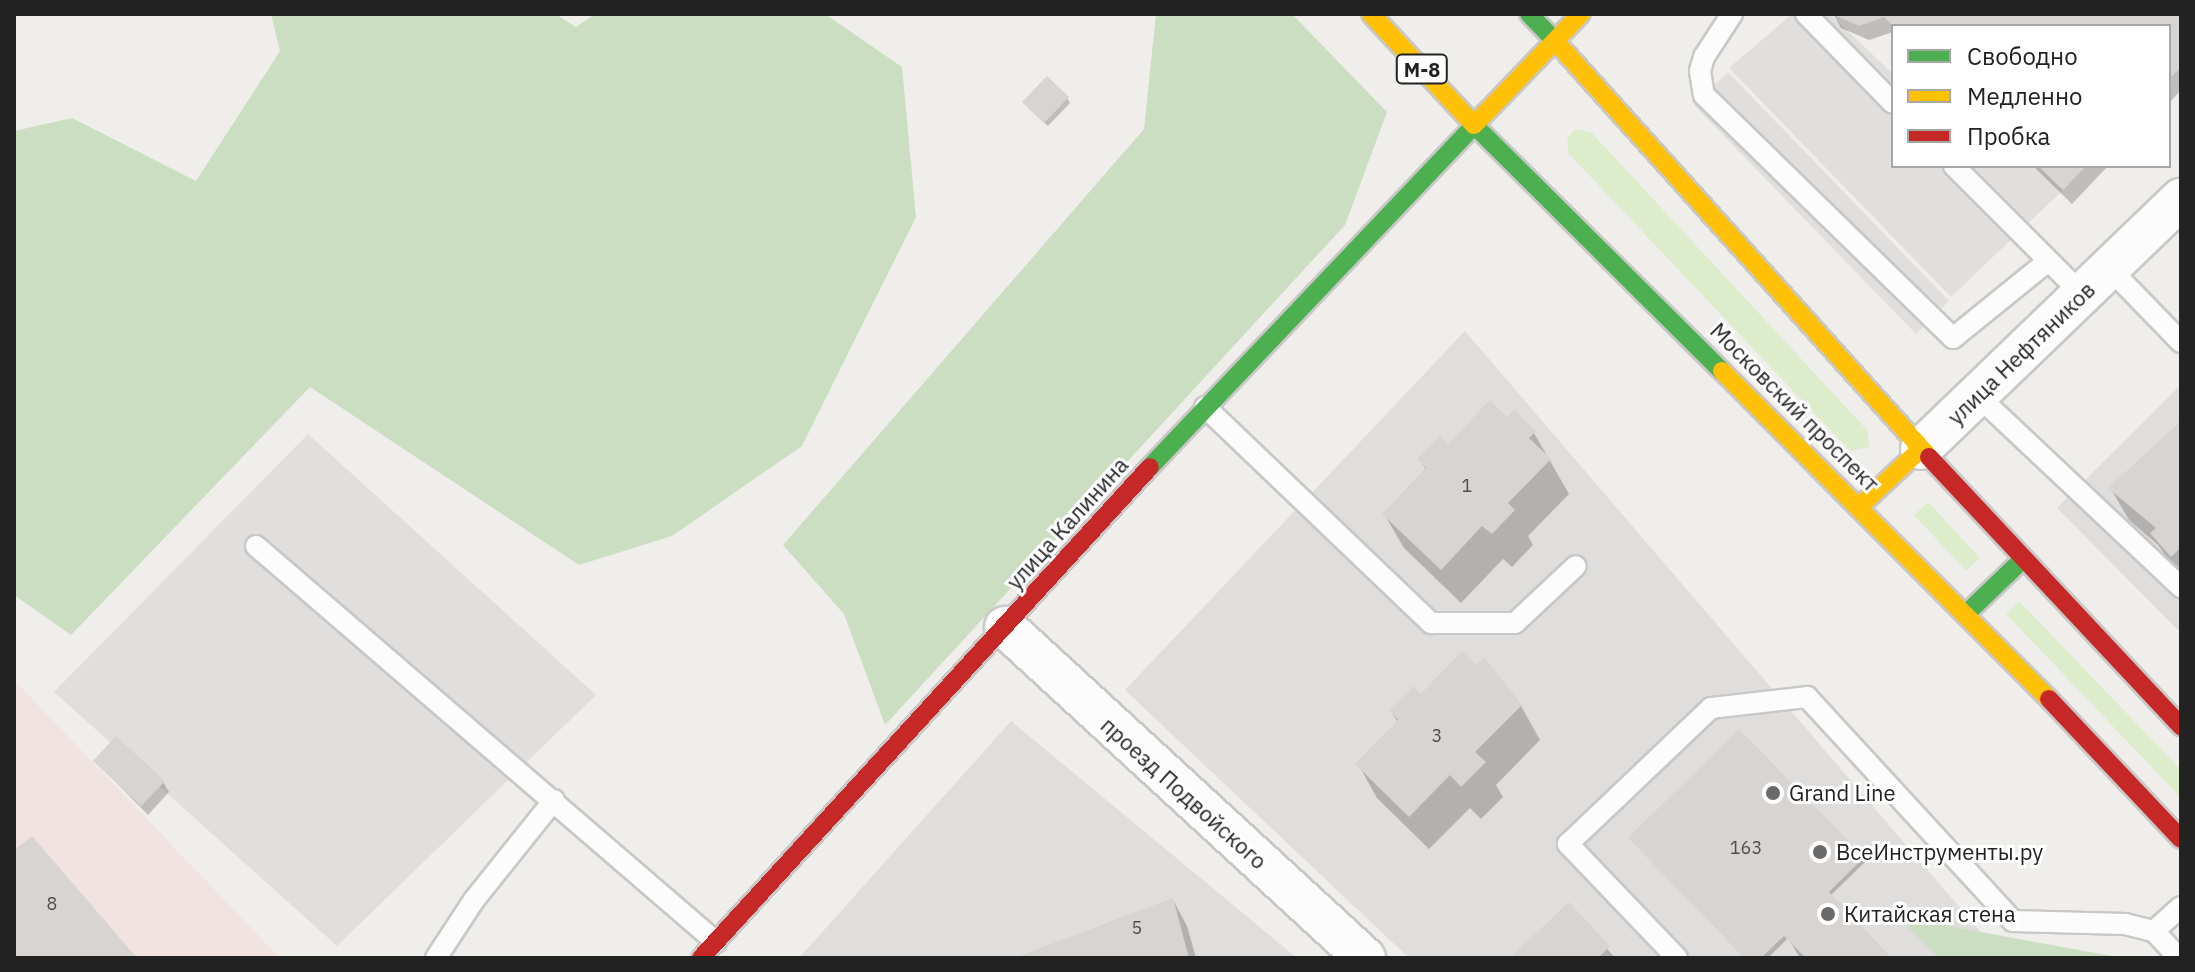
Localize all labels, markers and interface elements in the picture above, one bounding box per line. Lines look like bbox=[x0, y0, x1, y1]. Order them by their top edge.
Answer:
legend bbox=[1891, 24, 2171, 168]
text: Свободно bbox=[1967, 40, 2078, 72]
road number: М-8 bbox=[1394, 53, 1450, 85]
text: Медленно bbox=[1967, 80, 2083, 112]
text: Пробка bbox=[1967, 120, 2050, 152]
street label: улица Нефтяников bbox=[1942, 276, 2100, 430]
street label: Московский проспект bbox=[1705, 317, 1885, 497]
street label: улица Калинина bbox=[1001, 452, 1133, 594]
house number: 1 bbox=[1462, 475, 1472, 497]
street label: проезд Подвойского bbox=[1096, 712, 1272, 874]
house number: 3 bbox=[1432, 725, 1442, 747]
place label: Grand Line bbox=[1789, 780, 1896, 806]
marker: Grand Line bbox=[1764, 784, 1782, 802]
house number: 163 bbox=[1730, 837, 1762, 859]
place label: ВсеИнструменты.ру bbox=[1836, 839, 2043, 865]
marker: ВсеИнструменты.ру bbox=[1811, 843, 1829, 861]
house number: 8 bbox=[47, 893, 57, 915]
place label: Китайская стена bbox=[1844, 901, 2016, 927]
marker: Китайская стена bbox=[1819, 905, 1837, 923]
house number: 5 bbox=[1132, 917, 1142, 939]

